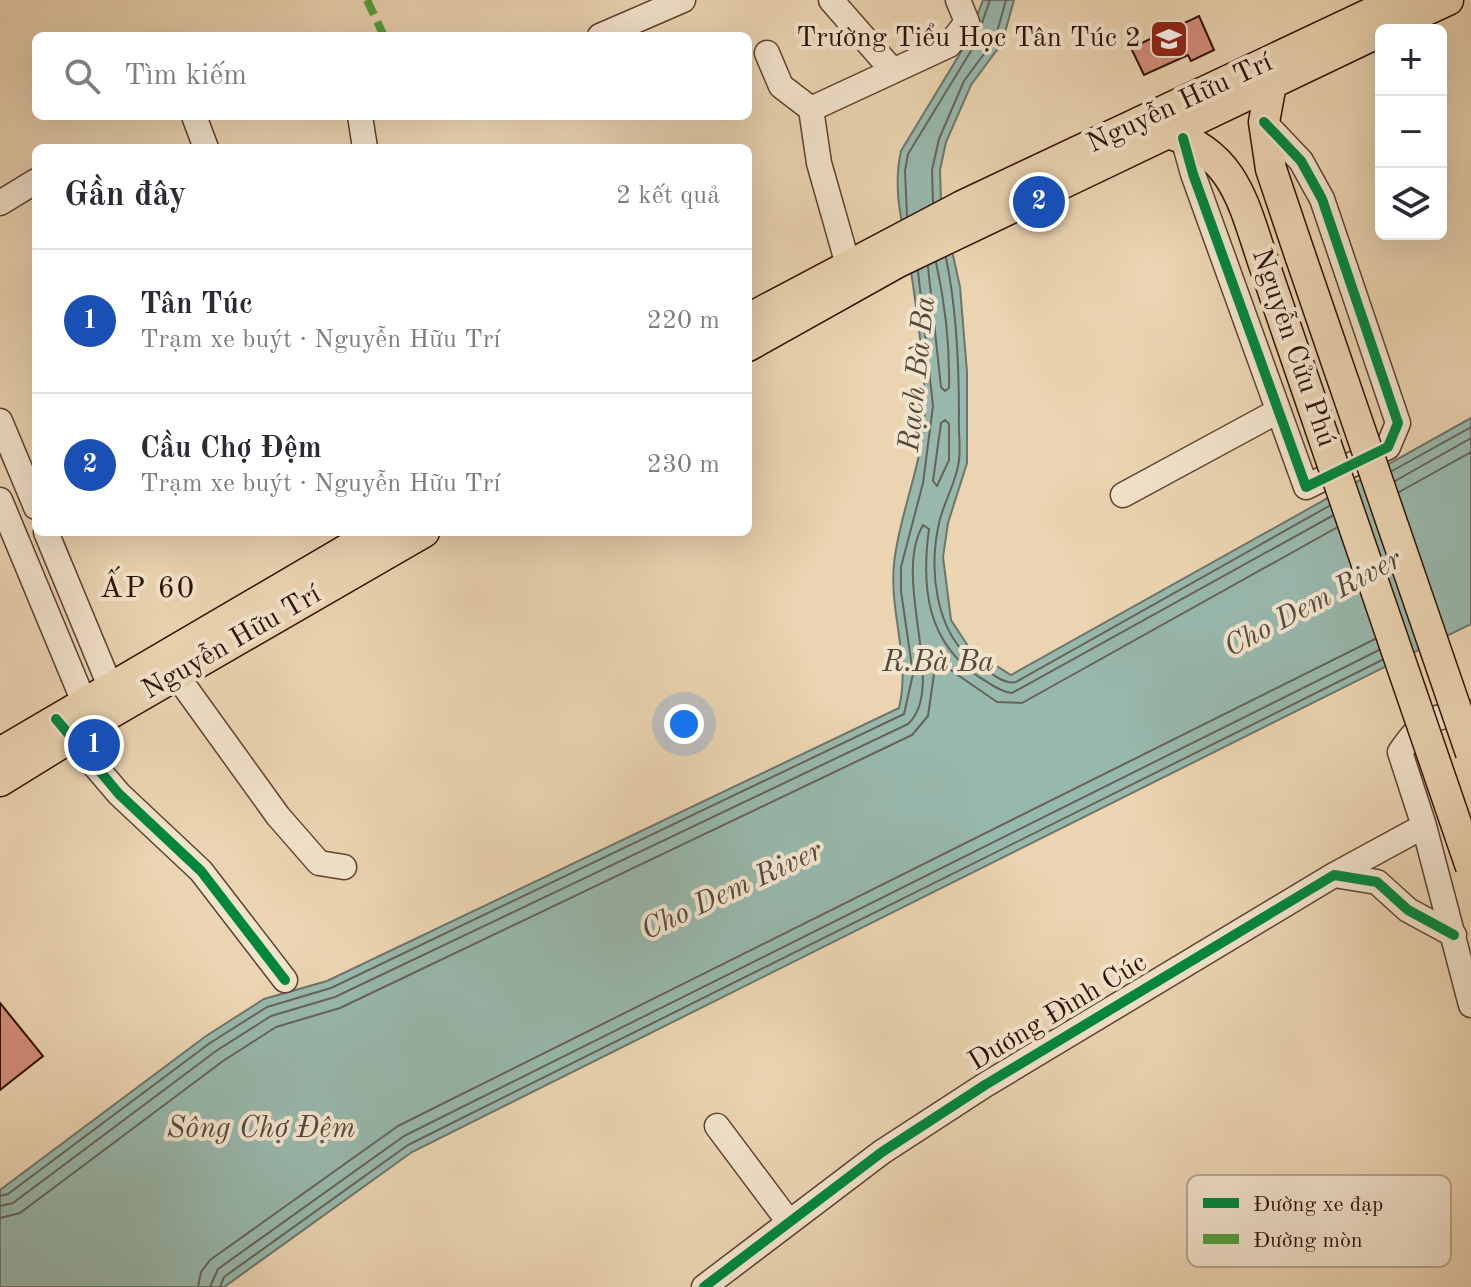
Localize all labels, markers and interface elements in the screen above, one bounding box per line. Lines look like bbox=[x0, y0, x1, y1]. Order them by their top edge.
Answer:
school or university icon: Trường Tiểu Học Tân Túc 2 bbox=[1148, 18, 1190, 60]
place label: Trường Tiểu Học Tân Túc 2 bbox=[796, 23, 1141, 53]
map controls bbox=[1375, 24, 1447, 240]
button: + bbox=[1375, 24, 1447, 96]
search box bbox=[32, 32, 752, 120]
street label: Nguyễn Hữu Trí bbox=[1082, 47, 1277, 159]
icon: search bbox=[60, 54, 104, 98]
text: Tìm kiếm bbox=[124, 61, 247, 91]
button: − bbox=[1375, 96, 1447, 168]
button: layers bbox=[1375, 168, 1447, 240]
pin: 2 bbox=[1013, 172, 1065, 232]
text: Gần đây bbox=[64, 179, 187, 213]
text: 2 kết quả bbox=[616, 183, 720, 209]
street label: Nguyễn Cửu Phú bbox=[1246, 245, 1342, 451]
text: Tân Túc bbox=[140, 290, 253, 320]
water label: Rạch Bà Ba bbox=[895, 295, 941, 454]
text: 1 bbox=[82, 308, 98, 334]
text: 220 m bbox=[647, 308, 720, 334]
text: Trạm xe buýt · Nguyễn Hữu Trí bbox=[140, 327, 500, 353]
text: Cầu Chợ Đệm bbox=[140, 434, 322, 464]
text: 2 bbox=[82, 452, 98, 478]
text: 230 m bbox=[647, 452, 720, 478]
text: Trạm xe buýt · Nguyễn Hữu Trí bbox=[140, 471, 500, 497]
water label: Cho Dem River bbox=[1219, 544, 1408, 663]
district label: ẤP 60 bbox=[100, 566, 196, 604]
street label: Nguyễn Hữu Trí bbox=[137, 579, 326, 705]
water label: R.Bà Ba bbox=[881, 648, 994, 678]
your location bbox=[664, 704, 704, 744]
pin: 1 bbox=[68, 715, 120, 775]
water label: Cho Dem River bbox=[637, 836, 828, 946]
street label: Dương Đình Cúc bbox=[964, 949, 1152, 1077]
water label: Sông Chợ Đệm bbox=[166, 1114, 356, 1144]
legend bbox=[1187, 1175, 1451, 1267]
text: Đường xe đạp bbox=[1253, 1194, 1383, 1216]
text: Đường mòn bbox=[1253, 1230, 1363, 1252]

